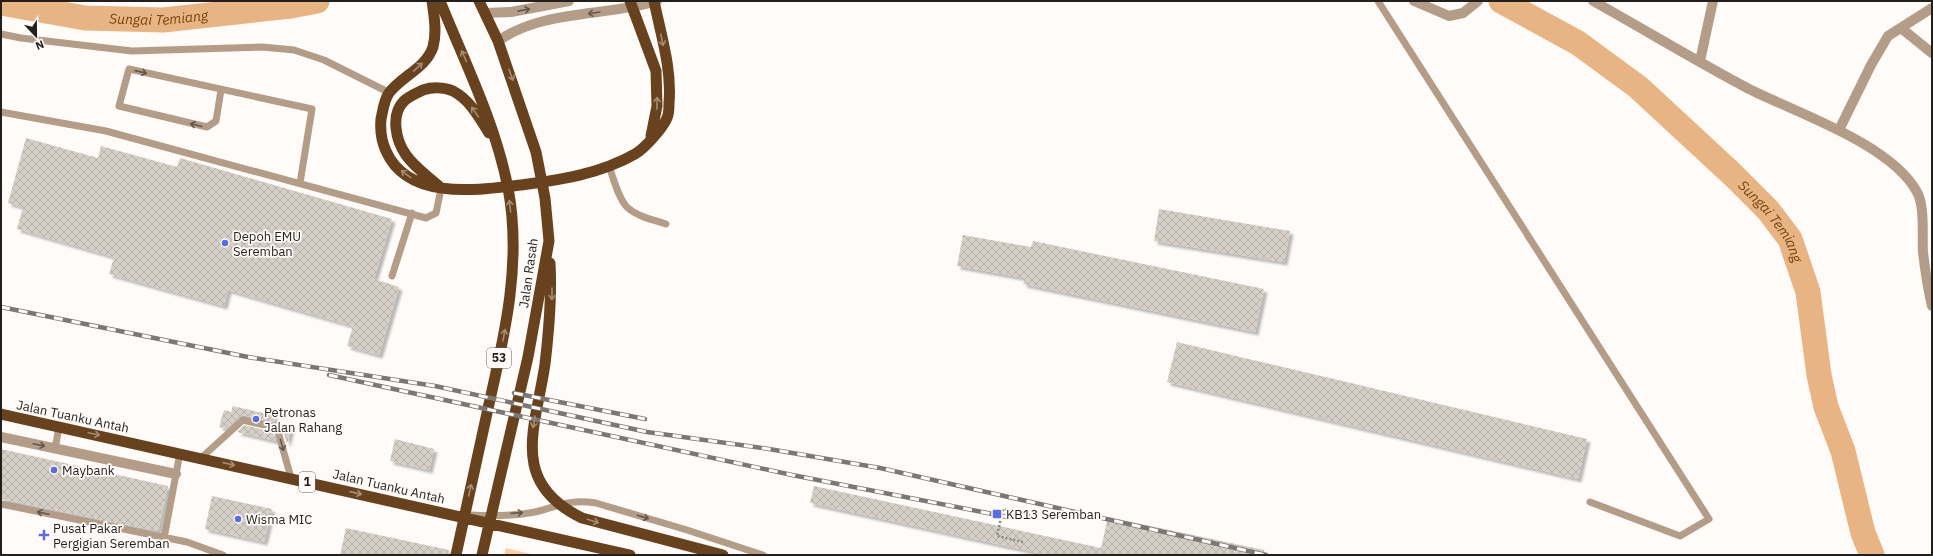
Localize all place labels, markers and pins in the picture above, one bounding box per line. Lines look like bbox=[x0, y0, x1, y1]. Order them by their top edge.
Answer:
place label: Depoh EMU Seremban bbox=[233, 228, 301, 260]
marker: Depoh EMU Seremban bbox=[220, 238, 230, 248]
place label: Petronas Jalan Rahang bbox=[264, 404, 342, 436]
marker: Petronas Jalan Rahang bbox=[251, 414, 261, 424]
place label: Maybank bbox=[62, 462, 115, 479]
marker: Maybank bbox=[49, 465, 59, 475]
place label: KB13 Seremban bbox=[1006, 506, 1101, 523]
marker: KB13 Seremban bbox=[991, 508, 1003, 520]
place label: Wisma MIC bbox=[246, 511, 312, 528]
marker: Wisma MIC bbox=[233, 514, 243, 524]
place label: Pusat Pakar Pergigian Seremban bbox=[53, 520, 170, 552]
marker: Pusat Pakar Pergigian Seremban bbox=[38, 529, 50, 541]

